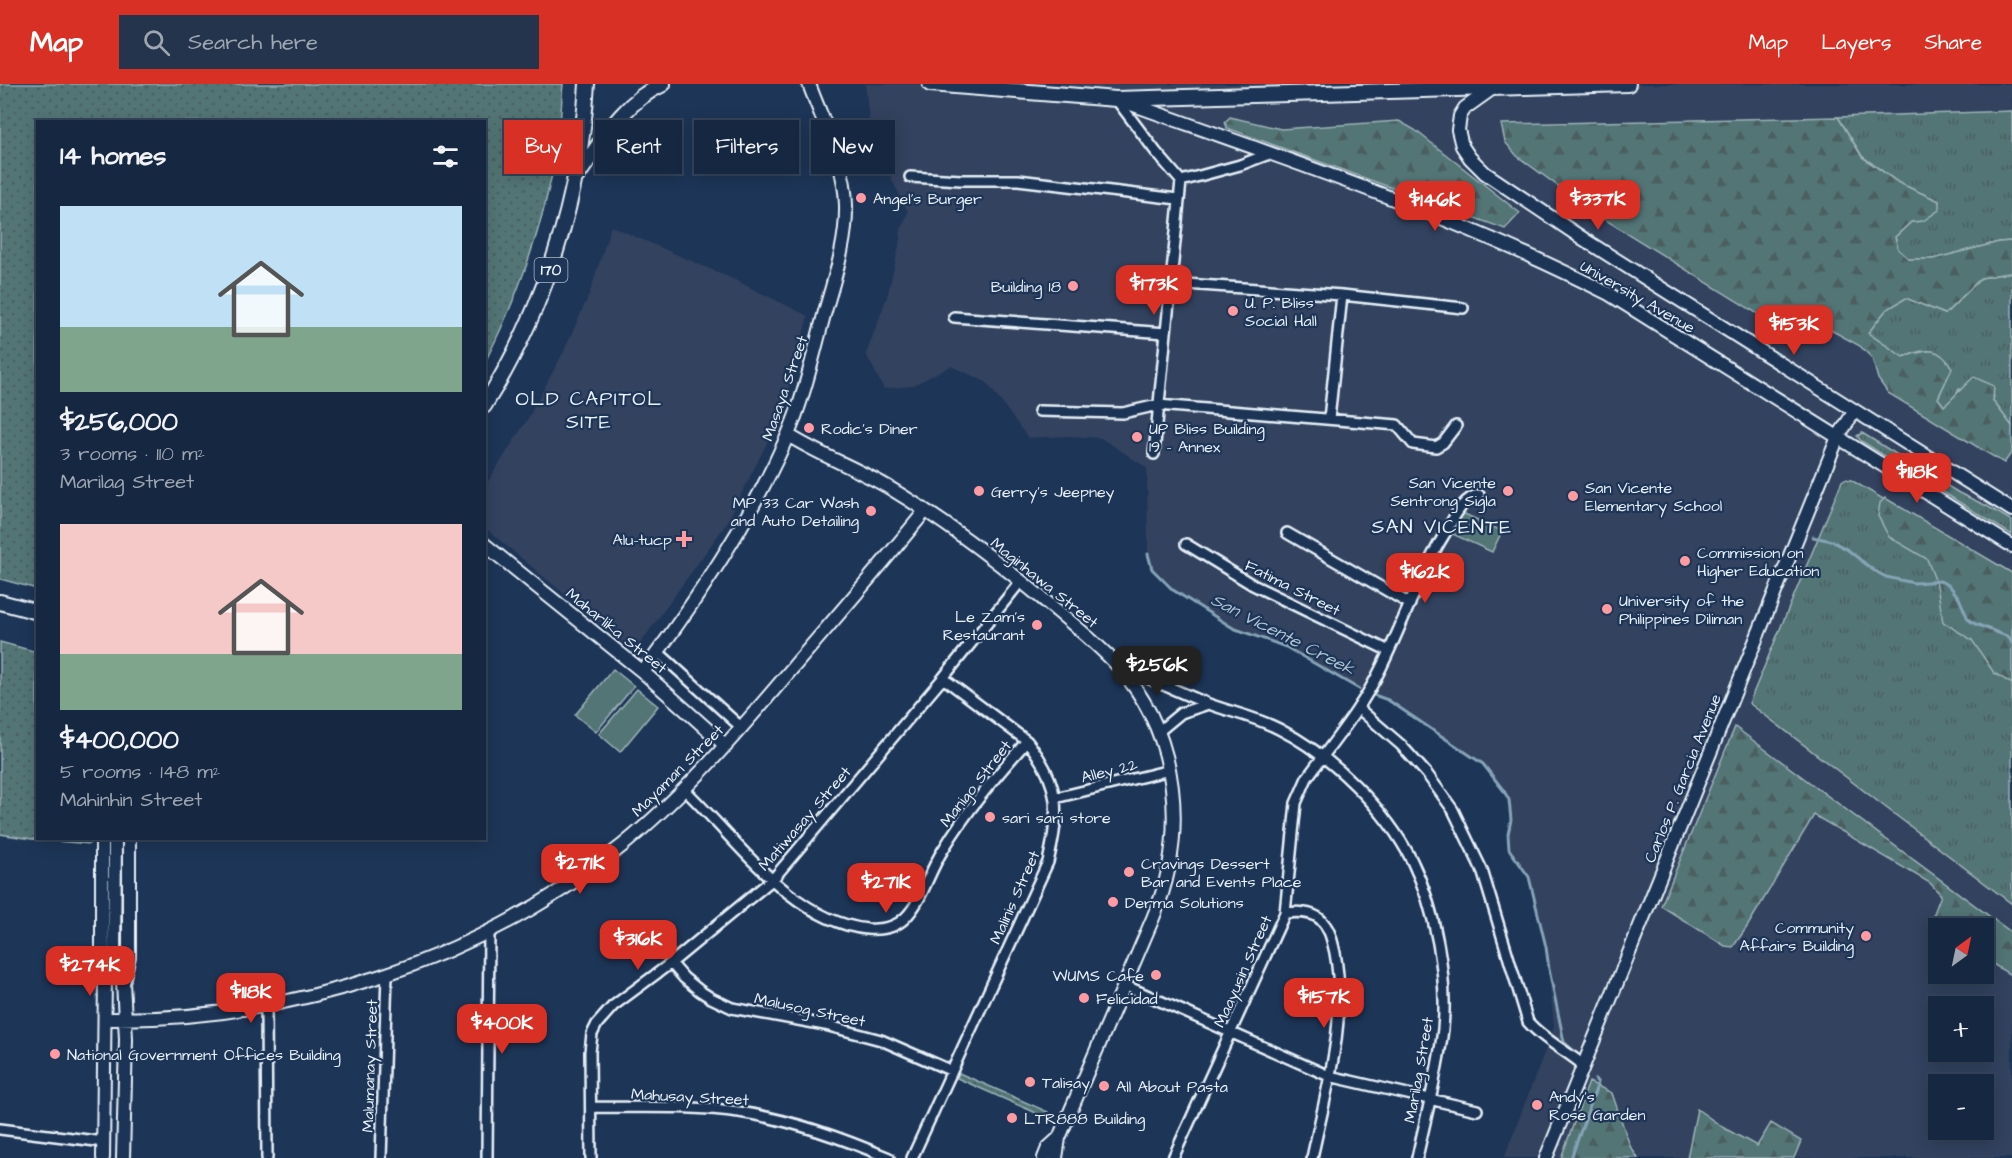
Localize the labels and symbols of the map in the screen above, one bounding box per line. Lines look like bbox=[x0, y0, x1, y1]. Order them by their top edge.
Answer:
pin: $337K bbox=[1556, 180, 1640, 231]
pin: $146K bbox=[1393, 181, 1477, 232]
place label: Angel's Burger bbox=[873, 188, 982, 211]
marker: Angel's Burger bbox=[854, 191, 868, 205]
street label: University Avenue bbox=[1576, 255, 1699, 340]
road number: 170 bbox=[534, 258, 568, 282]
pin: $173K bbox=[1112, 265, 1196, 316]
place label: Building 18 bbox=[991, 276, 1061, 299]
marker: Building 18 bbox=[1066, 279, 1080, 293]
place label: U. P. Bliss Social Hall bbox=[1245, 292, 1317, 332]
marker: U. P. Bliss Social Hall bbox=[1226, 304, 1240, 318]
pin: $153K bbox=[1752, 305, 1836, 356]
street label: Masaya Street bbox=[757, 332, 814, 444]
district label: OLD CAPITOL SITE bbox=[515, 385, 663, 436]
place label: Rodic's Diner bbox=[821, 418, 918, 440]
place label: UP Bliss Building 19 - Annex bbox=[1149, 418, 1265, 458]
marker: Rodic's Diner bbox=[802, 421, 816, 435]
marker: UP Bliss Building 19 - Annex bbox=[1130, 430, 1144, 444]
pin: $118K bbox=[1875, 453, 1959, 504]
place label: San Vicente Sentrong Sigla bbox=[1391, 472, 1496, 513]
place label: San Vicente Elementary School bbox=[1585, 477, 1722, 518]
place label: Gerry's Jeepney bbox=[991, 481, 1115, 504]
marker: Gerry's Jeepney bbox=[972, 484, 986, 498]
marker: San Vicente Sentrong Sigla bbox=[1501, 484, 1515, 498]
marker: San Vicente Elementary School bbox=[1566, 489, 1580, 503]
place label: MP 33 Car Wash and Auto Detailing bbox=[731, 492, 859, 533]
marker: MP 33 Car Wash and Auto Detailing bbox=[864, 504, 878, 518]
district label: SAN VICENTE bbox=[1371, 513, 1513, 541]
place label: Alu-tucp bbox=[613, 529, 672, 551]
marker: Alu-tucp bbox=[677, 532, 691, 546]
street label: Maginhawa Street bbox=[985, 532, 1103, 634]
place label: Commission on Higher Education bbox=[1697, 542, 1819, 583]
pin: $162K bbox=[1383, 553, 1467, 604]
street label: Fatima Street bbox=[1241, 554, 1345, 622]
marker: Commission on Higher Education bbox=[1678, 554, 1692, 568]
street label: Maharlika Street bbox=[561, 583, 672, 679]
water label: San Vicente Creek bbox=[1206, 587, 1360, 682]
place label: University of the Philippines Diliman bbox=[1619, 590, 1745, 630]
marker: University of the Philippines Diliman bbox=[1600, 602, 1614, 616]
place label: Le Zam's Restaurant bbox=[943, 606, 1026, 646]
marker: Le Zam's Restaurant bbox=[1030, 618, 1044, 632]
pin: $256K bbox=[1115, 646, 1199, 697]
street label: Carlos P. Garcia Avenue bbox=[1639, 690, 1727, 866]
street label: Mayaman Street bbox=[627, 719, 730, 823]
street label: Manigo Street bbox=[935, 735, 1018, 832]
street label: Alley 22 bbox=[1079, 753, 1140, 790]
street label: Matiwasay Street bbox=[753, 761, 857, 876]
place label: sari sari store bbox=[1002, 807, 1111, 829]
marker: sari sari store bbox=[983, 810, 997, 824]
pin: $271K bbox=[538, 844, 622, 895]
street label: Malinis Street bbox=[984, 847, 1046, 948]
place label: Cravings Dessert Bar and Events Place bbox=[1141, 853, 1302, 893]
pin: $271K bbox=[844, 863, 928, 914]
marker: Cravings Dessert Bar and Events Place bbox=[1122, 865, 1136, 879]
place label: Derma Solutions bbox=[1125, 892, 1244, 914]
marker: Derma Solutions bbox=[1106, 895, 1120, 909]
street label: Maayusin Street bbox=[1208, 911, 1279, 1031]
place label: Community Affairs Building bbox=[1740, 917, 1854, 958]
north arrow bbox=[1928, 918, 1994, 984]
pin: $316K bbox=[596, 920, 680, 971]
marker: Community Affairs Building bbox=[1859, 929, 1873, 943]
pin: $274K bbox=[48, 946, 132, 997]
place label: WUMS Cafe bbox=[1052, 965, 1144, 987]
marker: WUMS Cafe bbox=[1149, 968, 1163, 982]
pin: $118K bbox=[209, 973, 293, 1024]
pin: $157K bbox=[1282, 978, 1366, 1029]
street label: Malusog Street bbox=[752, 987, 868, 1034]
place label: Felicidad bbox=[1096, 988, 1158, 1010]
marker: Felicidad bbox=[1077, 991, 1091, 1005]
street label: Malumanay Street bbox=[357, 999, 384, 1133]
pin: $400K bbox=[460, 1004, 544, 1055]
street label: Marilag Street bbox=[1399, 1015, 1440, 1125]
place label: National Government Offices Building bbox=[67, 1044, 341, 1067]
marker: National Government Offices Building bbox=[48, 1047, 62, 1061]
place label: Talisay bbox=[1042, 1072, 1090, 1095]
marker: Talisay bbox=[1023, 1075, 1037, 1089]
place label: All About Pasta bbox=[1116, 1076, 1228, 1098]
marker: All About Pasta bbox=[1097, 1079, 1111, 1093]
street label: Mahusay Street bbox=[630, 1083, 750, 1112]
place label: Andy's Rose Garden bbox=[1549, 1086, 1645, 1126]
marker: Andy's Rose Garden bbox=[1530, 1098, 1544, 1112]
place label: LTR888 Building bbox=[1024, 1108, 1145, 1131]
marker: LTR888 Building bbox=[1005, 1111, 1019, 1125]

